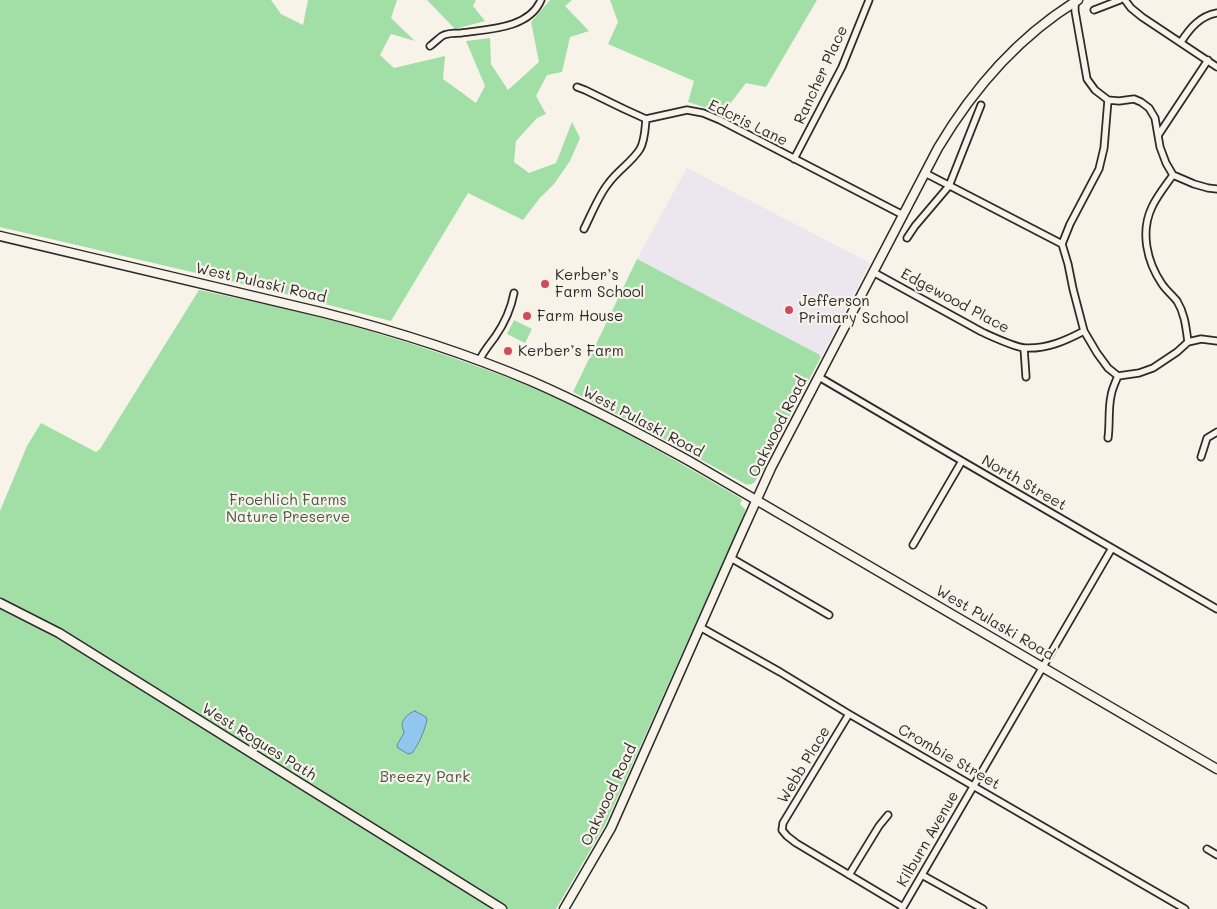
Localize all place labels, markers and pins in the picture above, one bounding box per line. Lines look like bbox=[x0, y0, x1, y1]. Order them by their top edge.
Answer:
place label: Kerber’s Farm School bbox=[555, 266, 644, 301]
marker: Kerber’s Farm School bbox=[539, 278, 551, 290]
place label: Jefferson Primary School bbox=[799, 292, 909, 327]
marker: Jefferson Primary School bbox=[783, 304, 795, 316]
place label: Farm House bbox=[537, 307, 623, 325]
marker: Farm House bbox=[521, 310, 533, 322]
place label: Kerber’s Farm bbox=[518, 342, 624, 360]
marker: Kerber’s Farm bbox=[502, 345, 514, 357]

